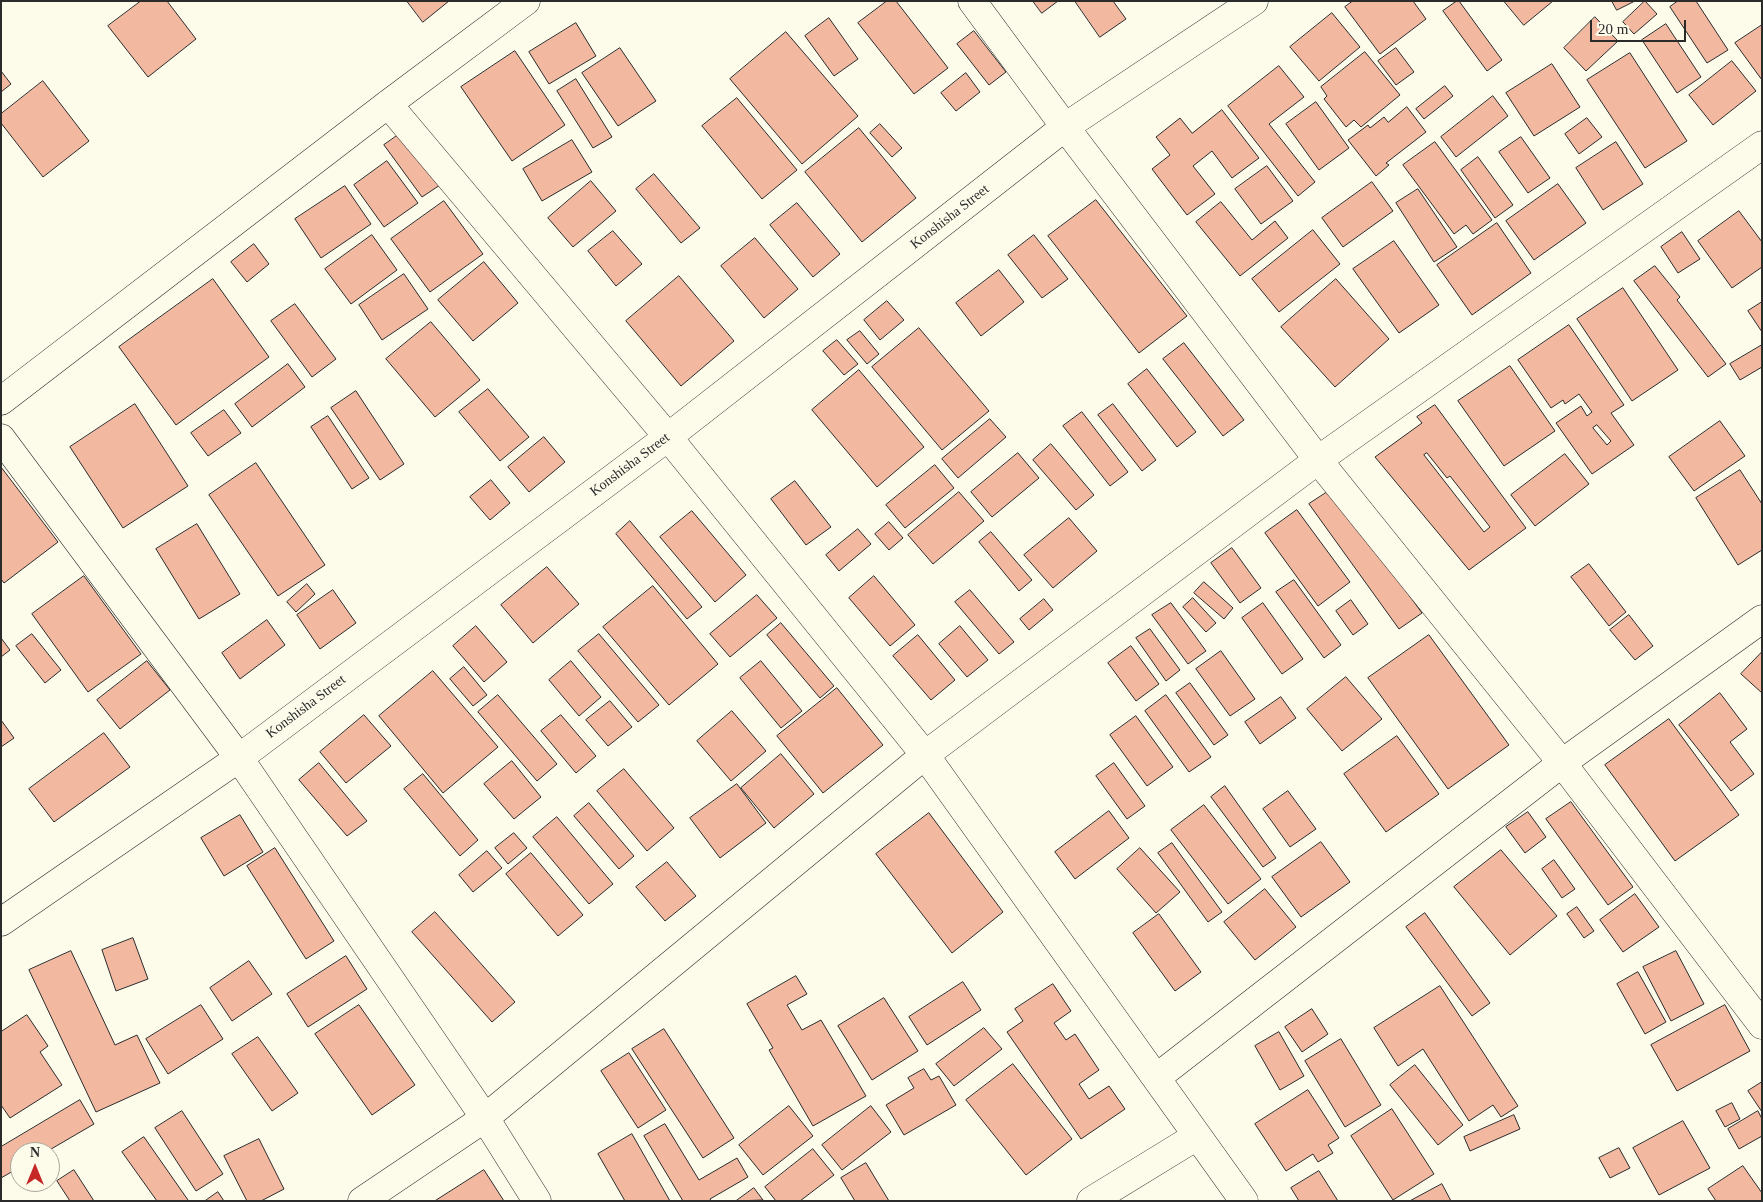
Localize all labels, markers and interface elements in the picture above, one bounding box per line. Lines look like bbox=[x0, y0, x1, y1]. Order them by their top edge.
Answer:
scale bar bbox=[1593, 10, 1689, 42]
text: 20 m bbox=[1598, 21, 1628, 37]
street label: Konshisha Street bbox=[907, 181, 993, 253]
street label: Konshisha Street bbox=[587, 430, 673, 500]
street label: Konshisha Street bbox=[263, 672, 349, 742]
north arrow bbox=[10, 1142, 60, 1192]
text: N bbox=[30, 1145, 40, 1160]

